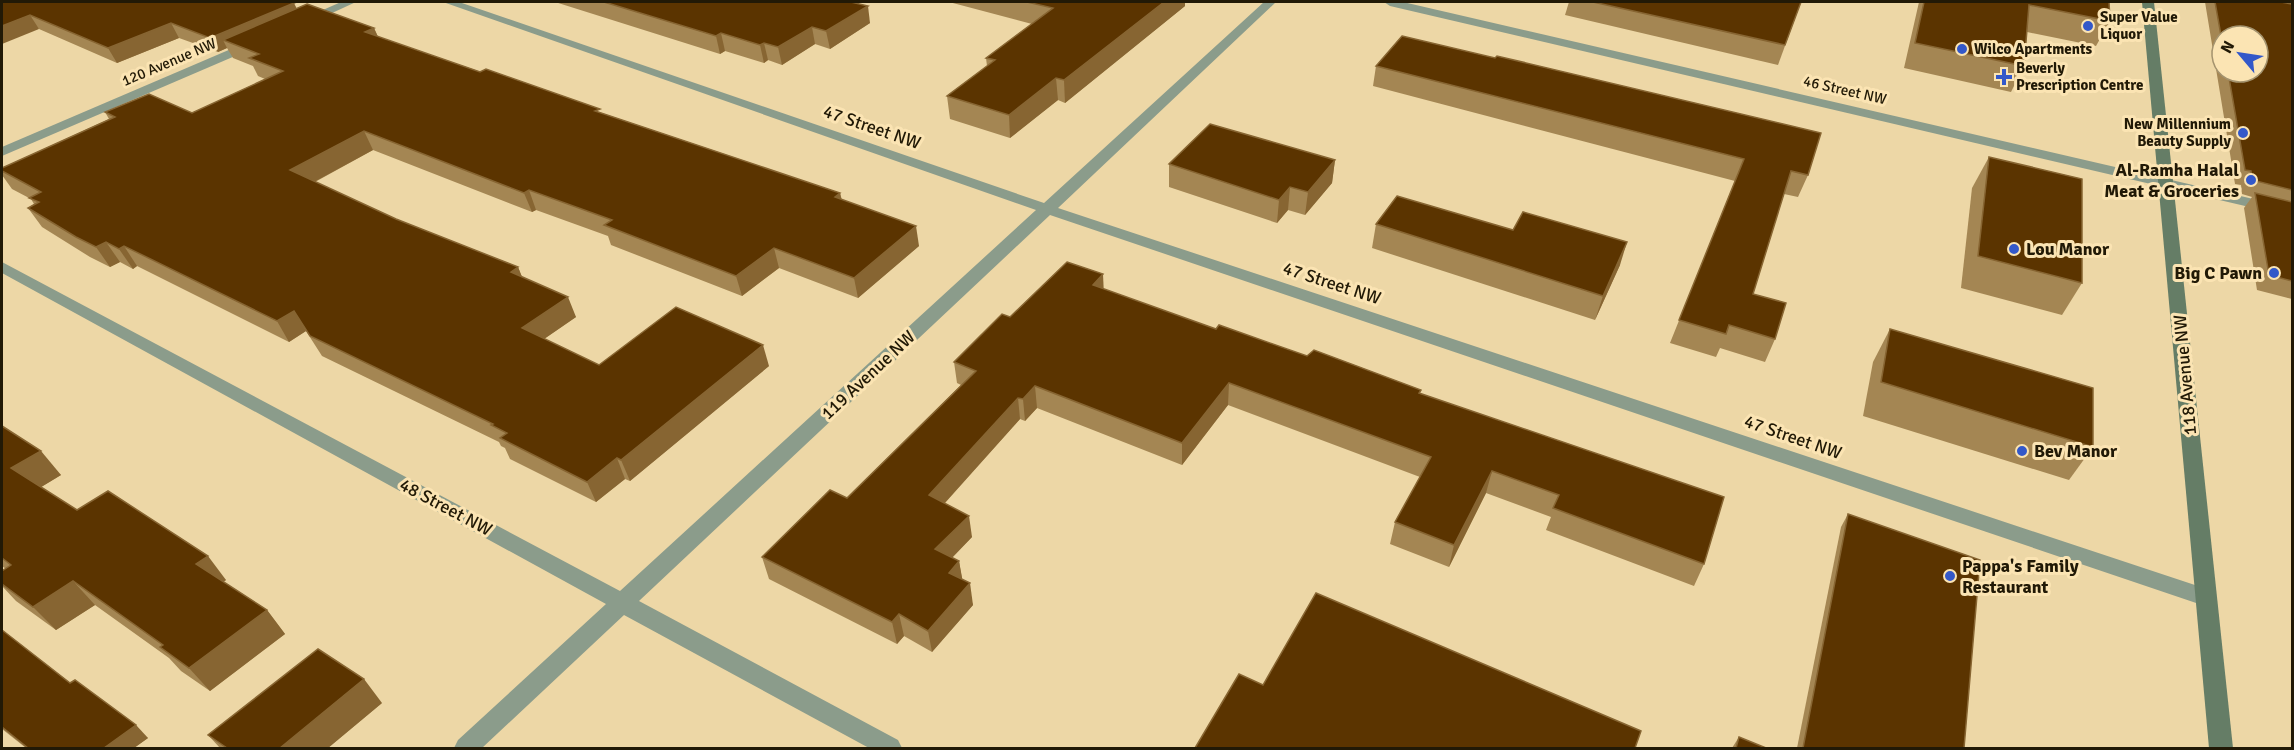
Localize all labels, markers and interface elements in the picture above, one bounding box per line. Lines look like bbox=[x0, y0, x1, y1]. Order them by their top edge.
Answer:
place label: Super Value Liquor bbox=[2100, 8, 2178, 43]
marker: Super Value Liquor bbox=[2081, 19, 2095, 33]
north arrow bbox=[2210, 24, 2270, 84]
street label: 120 Avenue NW bbox=[119, 34, 219, 90]
text: N bbox=[2216, 37, 2239, 57]
place label: Wilco Apartments bbox=[1974, 40, 2093, 58]
marker: Wilco Apartments bbox=[1955, 42, 1969, 56]
place label: Beverly Prescription Centre bbox=[2016, 59, 2143, 94]
marker: Beverly Prescription Centre bbox=[1997, 70, 2011, 84]
street label: 46 Street NW bbox=[1802, 72, 1889, 108]
street label: 47 Street NW bbox=[820, 100, 924, 154]
place label: New Millennium Beauty Supply bbox=[2124, 115, 2232, 150]
marker: New Millennium Beauty Supply bbox=[2236, 126, 2250, 140]
place label: Al-Ramha Halal Meat & Groceries bbox=[2104, 159, 2239, 202]
marker: Al-Ramha Halal Meat & Groceries bbox=[2244, 173, 2258, 187]
place label: Lou Manor bbox=[2026, 238, 2110, 260]
marker: Lou Manor bbox=[2007, 242, 2021, 256]
street label: 47 Street NW bbox=[1280, 257, 1384, 309]
place label: Big C Pawn bbox=[2174, 262, 2262, 284]
marker: Big C Pawn bbox=[2267, 266, 2281, 280]
street label: 118 Avenue NW bbox=[2169, 314, 2201, 436]
street label: 119 Avenue NW bbox=[816, 326, 920, 424]
street label: 47 Street NW bbox=[1741, 410, 1845, 464]
place label: Bev Manor bbox=[2034, 440, 2118, 462]
marker: Bev Manor bbox=[2015, 444, 2029, 458]
street label: 48 Street NW bbox=[396, 473, 496, 541]
place label: Pappa's Family Restaurant bbox=[1962, 555, 2079, 598]
marker: Pappa's Family Restaurant bbox=[1943, 569, 1957, 583]

